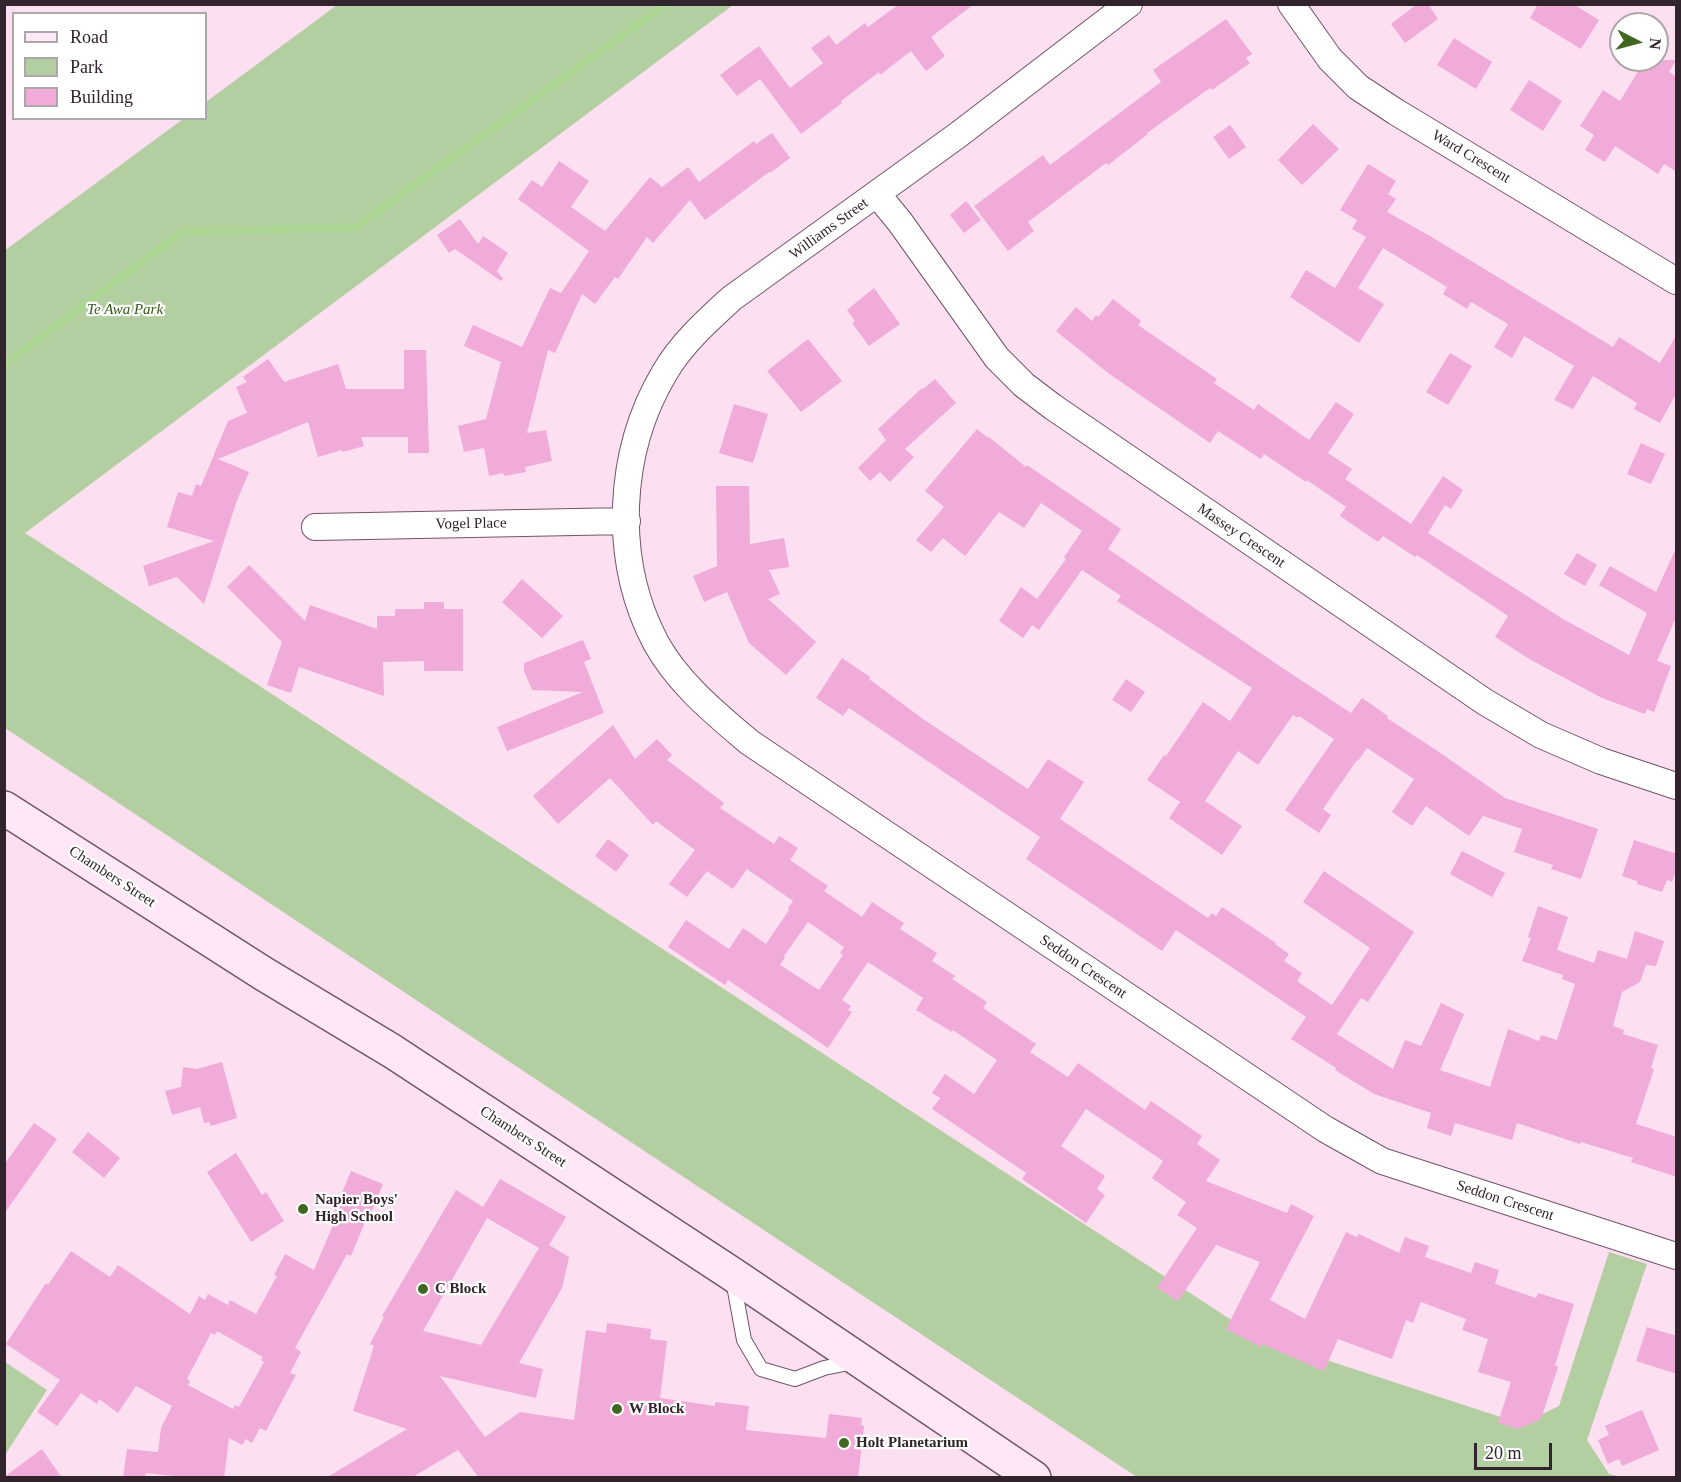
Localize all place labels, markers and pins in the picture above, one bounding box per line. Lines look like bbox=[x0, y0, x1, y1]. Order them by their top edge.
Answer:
place label: Napier Boys' High School bbox=[315, 1191, 398, 1226]
marker: Napier Boys' High School bbox=[296, 1202, 310, 1216]
place label: C Block bbox=[435, 1280, 486, 1298]
marker: C Block bbox=[416, 1282, 430, 1296]
place label: W Block bbox=[629, 1400, 684, 1418]
marker: W Block bbox=[610, 1402, 624, 1416]
place label: Holt Planetarium bbox=[856, 1434, 968, 1452]
marker: Holt Planetarium bbox=[837, 1436, 851, 1450]

